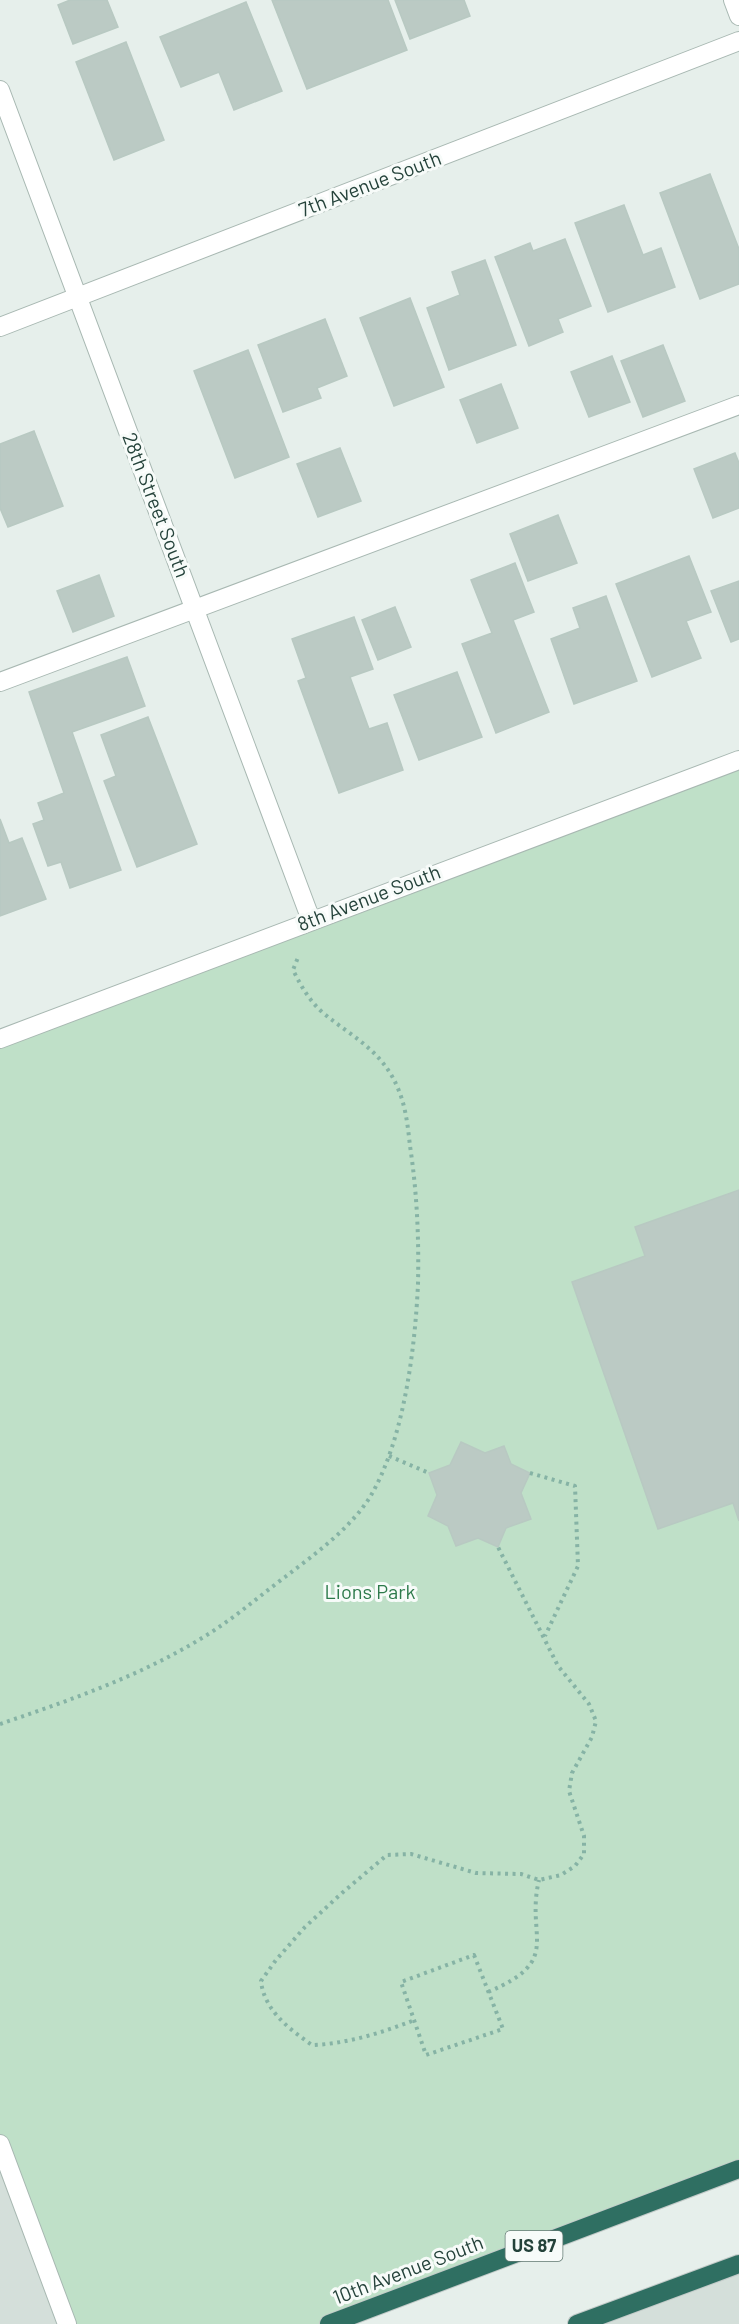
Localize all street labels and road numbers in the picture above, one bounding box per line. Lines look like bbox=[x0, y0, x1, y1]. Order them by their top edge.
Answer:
street label: 7th Avenue South bbox=[295, 145, 444, 221]
street label: 28th Street South bbox=[118, 429, 196, 580]
street label: 8th Avenue South bbox=[294, 859, 444, 935]
street label: 10th Avenue South bbox=[329, 2229, 486, 2309]
road number: US 87 bbox=[506, 2231, 562, 2261]

